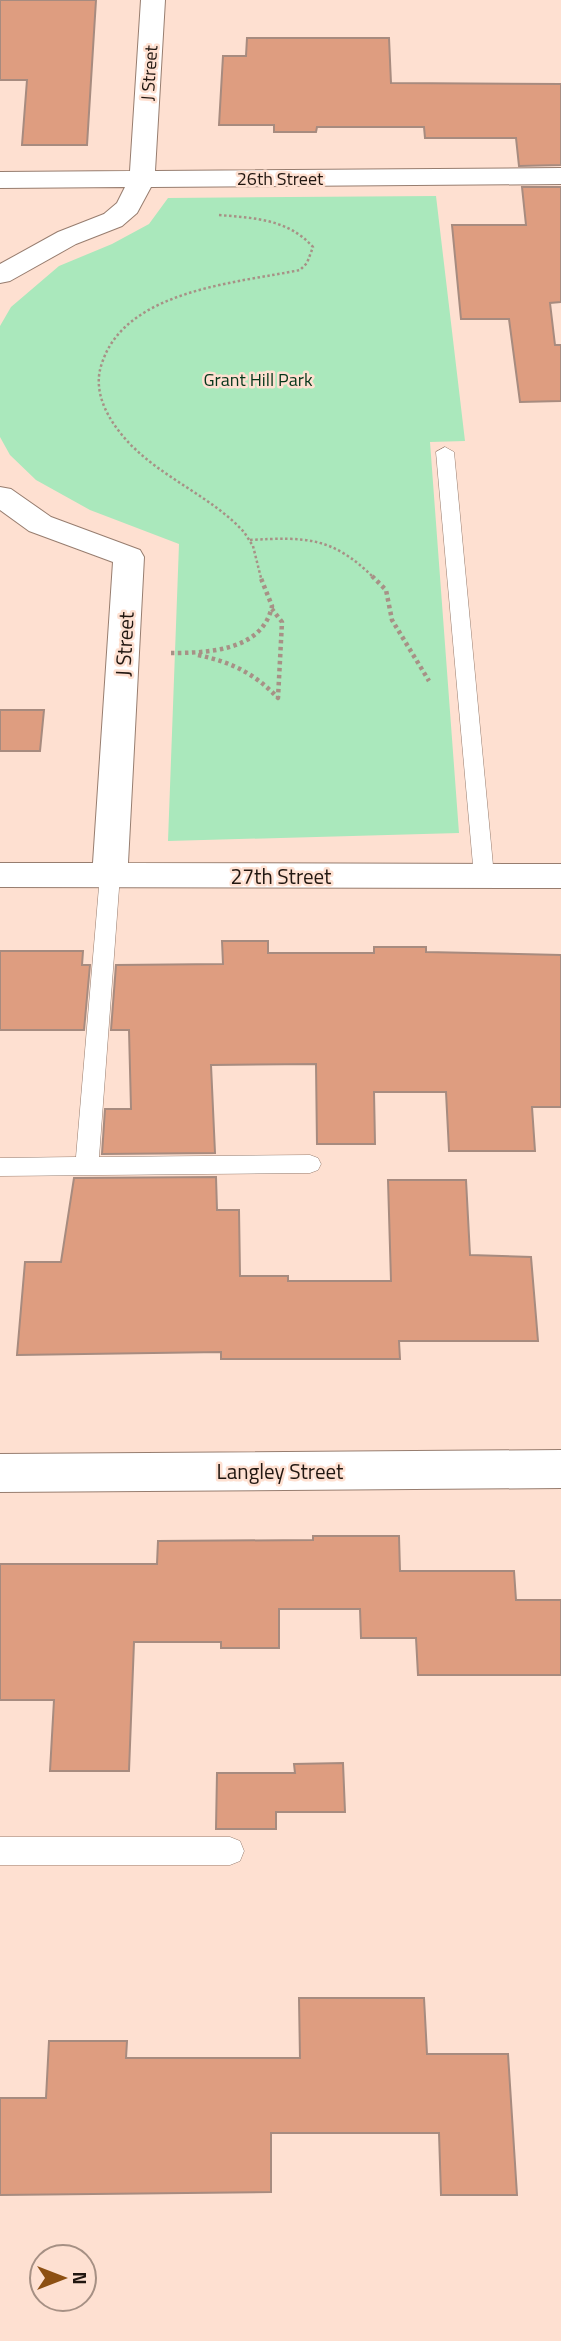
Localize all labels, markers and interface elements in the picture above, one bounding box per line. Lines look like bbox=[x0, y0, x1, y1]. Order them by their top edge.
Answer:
street label: J Street bbox=[134, 44, 164, 102]
street label: 26th Street bbox=[237, 165, 324, 192]
park label: Grant Hill Park bbox=[203, 366, 313, 393]
street label: J Street bbox=[106, 610, 142, 677]
street label: 27th Street bbox=[231, 860, 332, 892]
street label: Langley Street bbox=[217, 1455, 344, 1487]
north arrow bbox=[28, 2243, 98, 2313]
text: N bbox=[66, 2271, 95, 2285]

